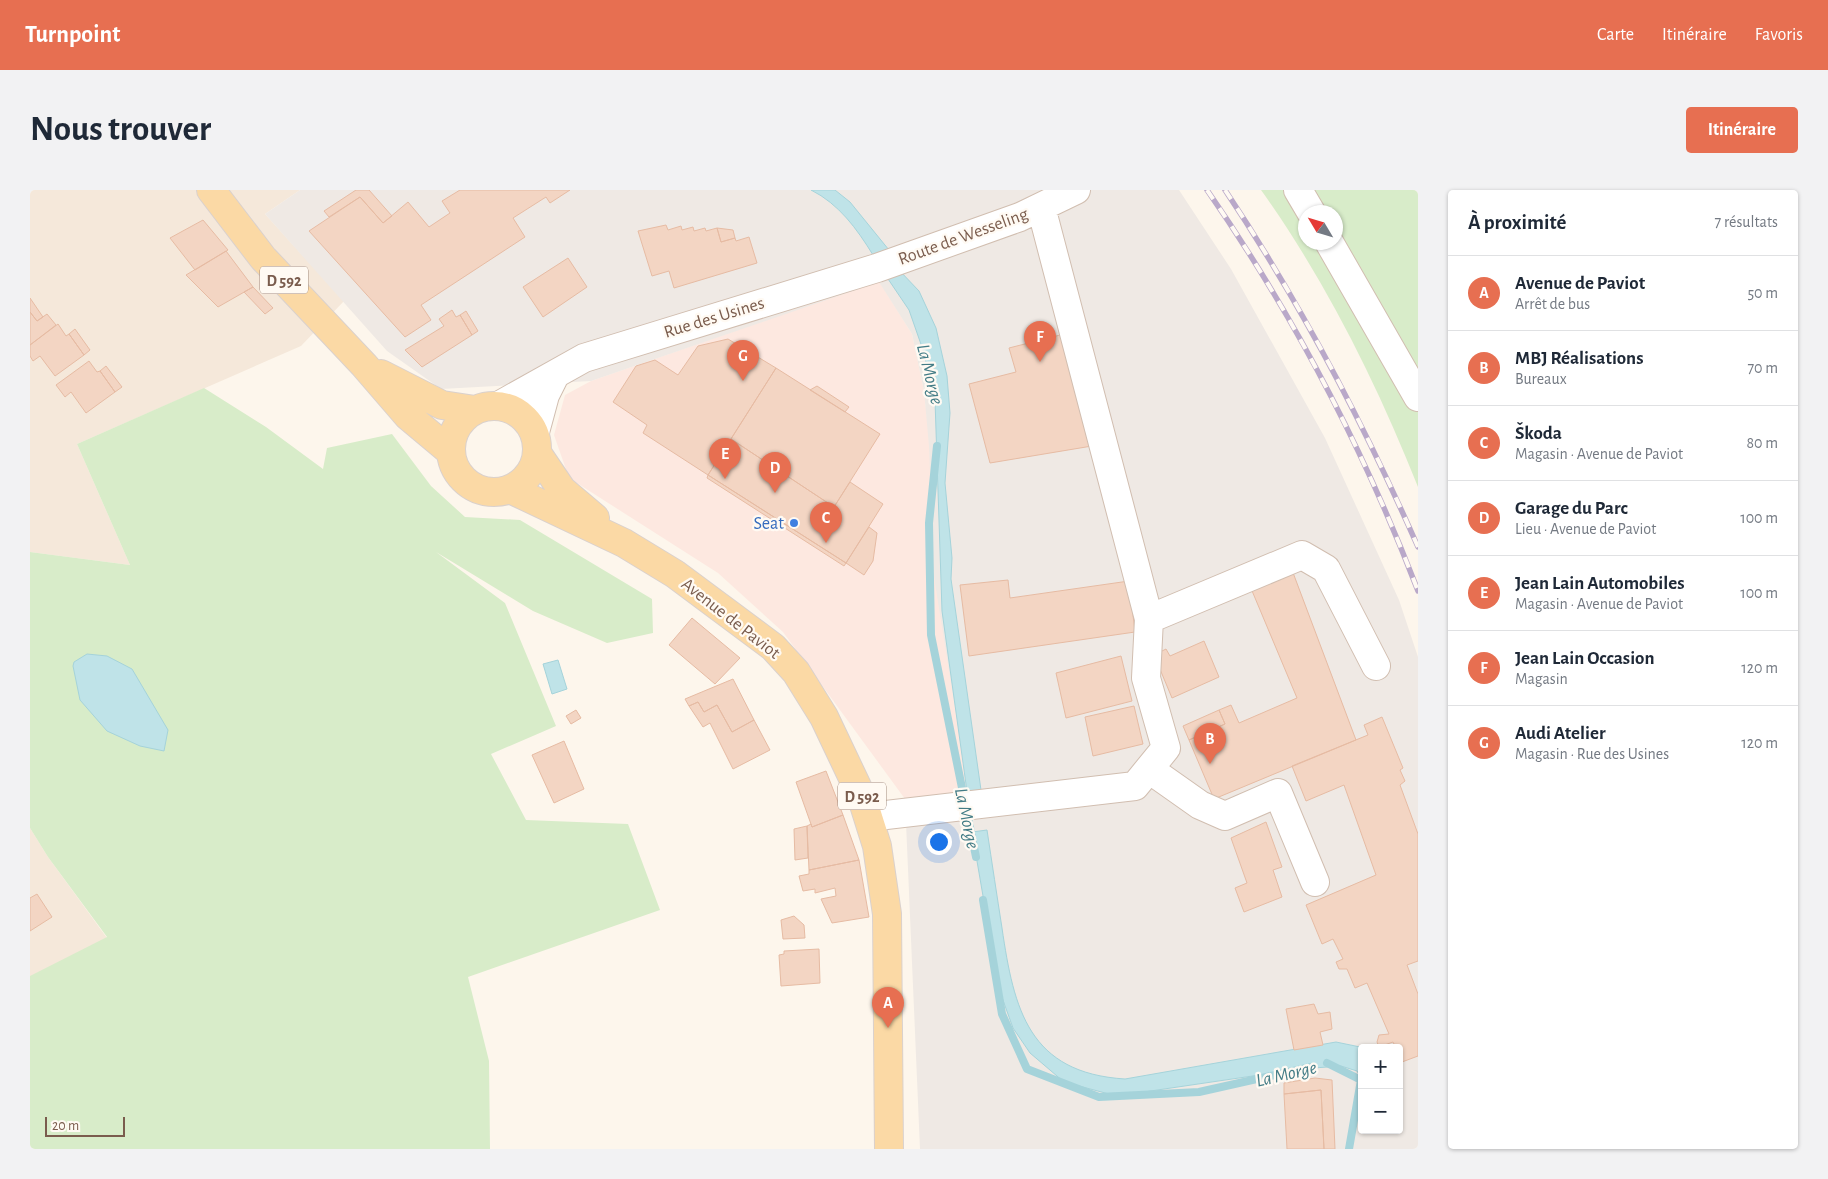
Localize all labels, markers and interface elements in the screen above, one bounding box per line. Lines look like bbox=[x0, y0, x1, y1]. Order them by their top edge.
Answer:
text: Turnpoint bbox=[25, 23, 120, 47]
text: Carte bbox=[1597, 26, 1634, 44]
text: Itinéraire bbox=[1662, 26, 1727, 44]
text: Favoris bbox=[1755, 26, 1803, 44]
button: Itinéraire bbox=[1686, 107, 1798, 153]
text: Nous trouver bbox=[30, 112, 211, 147]
street label: Route de Wesseling bbox=[896, 205, 1031, 269]
north arrow bbox=[1298, 205, 1343, 250]
text: À proximité bbox=[1468, 212, 1566, 233]
text: 7 résultats bbox=[1715, 214, 1778, 230]
road number: D 592 bbox=[260, 266, 308, 294]
text: Avenue de Paviot bbox=[1515, 274, 1645, 293]
text: A bbox=[1479, 285, 1489, 301]
text: 50 m bbox=[1747, 285, 1778, 301]
street label: Rue des Usines bbox=[662, 294, 767, 342]
text: Arrêt de bus bbox=[1515, 296, 1590, 312]
pin: F bbox=[1024, 321, 1056, 362]
pin: G bbox=[727, 340, 759, 381]
water label: La Morge bbox=[913, 342, 946, 407]
text: MBJ Réalisations bbox=[1515, 349, 1643, 368]
text: B bbox=[1479, 360, 1489, 376]
text: 70 m bbox=[1747, 360, 1778, 376]
text: Bureaux bbox=[1515, 371, 1567, 387]
text: Škoda bbox=[1515, 424, 1562, 443]
text: C bbox=[1480, 435, 1488, 451]
text: 80 m bbox=[1747, 435, 1778, 451]
pin: E bbox=[709, 438, 741, 479]
text: Magasin · Avenue de Paviot bbox=[1515, 446, 1683, 462]
pin: D bbox=[759, 452, 791, 493]
text: Garage du Parc bbox=[1515, 499, 1628, 518]
pin: C bbox=[810, 502, 842, 543]
text: D bbox=[1479, 510, 1489, 526]
text: 100 m bbox=[1740, 510, 1778, 526]
place label: Seat bbox=[754, 515, 784, 533]
marker: Seat bbox=[788, 517, 800, 529]
text: Lieu · Avenue de Paviot bbox=[1515, 521, 1656, 537]
text: Jean Lain Automobiles bbox=[1515, 574, 1685, 593]
street label: Avenue de Paviot bbox=[678, 575, 783, 663]
text: E bbox=[1480, 585, 1488, 601]
text: 100 m bbox=[1740, 585, 1778, 601]
text: Magasin · Avenue de Paviot bbox=[1515, 596, 1683, 612]
text: Jean Lain Occasion bbox=[1515, 649, 1654, 668]
text: F bbox=[1480, 660, 1488, 676]
text: 120 m bbox=[1741, 660, 1778, 676]
text: Magasin bbox=[1515, 671, 1568, 687]
pin: B bbox=[1194, 723, 1226, 764]
text: Audi Atelier bbox=[1515, 724, 1606, 743]
text: G bbox=[1479, 735, 1489, 751]
text: 120 m bbox=[1741, 735, 1778, 751]
text: Magasin · Rue des Usines bbox=[1515, 746, 1669, 762]
road number: D 592 bbox=[838, 782, 886, 810]
water label: La Morge bbox=[951, 786, 982, 851]
your location bbox=[926, 829, 952, 855]
pin: A bbox=[872, 987, 904, 1028]
map controls bbox=[1358, 1044, 1403, 1134]
button: + bbox=[1358, 1044, 1403, 1089]
water label: La Morge bbox=[1254, 1058, 1319, 1091]
button: − bbox=[1358, 1089, 1403, 1134]
scale bar bbox=[45, 1114, 125, 1137]
text: 20 m bbox=[52, 1119, 79, 1133]

